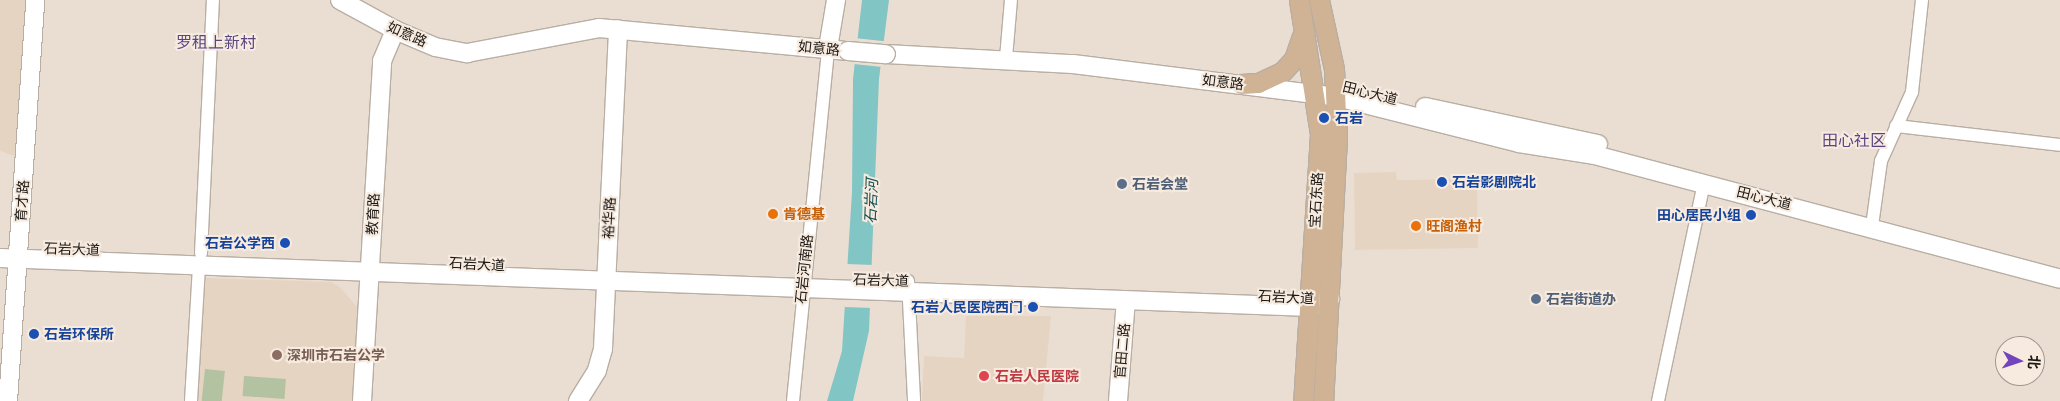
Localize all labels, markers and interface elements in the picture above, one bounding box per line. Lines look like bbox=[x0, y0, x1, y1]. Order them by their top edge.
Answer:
street label: 如意路 bbox=[384, 18, 430, 50]
district label: 罗租上新村 bbox=[176, 32, 256, 52]
street label: 如意路 bbox=[797, 37, 841, 59]
street label: 如意路 bbox=[1201, 71, 1245, 93]
street label: 田心大道 bbox=[1341, 78, 1399, 108]
place label: 石岩 bbox=[1335, 110, 1363, 126]
marker: 石岩 bbox=[1317, 111, 1331, 125]
district label: 田心社区 bbox=[1822, 130, 1886, 150]
street label: 宝石东路 bbox=[1306, 172, 1326, 228]
place label: 石岩影剧院北 bbox=[1452, 174, 1536, 190]
place label: 石岩会堂 bbox=[1132, 176, 1188, 192]
marker: 石岩影剧院北 bbox=[1436, 176, 1448, 188]
water label: 石岩河 bbox=[861, 178, 881, 224]
marker: 石岩会堂 bbox=[1116, 178, 1128, 190]
street label: 育才路 bbox=[12, 179, 32, 223]
street label: 田心大道 bbox=[1735, 183, 1793, 213]
street label: 教育路 bbox=[364, 193, 382, 235]
street label: 裕华路 bbox=[600, 197, 618, 239]
place label: 肯德基 bbox=[783, 206, 825, 222]
place label: 田心居民小组 bbox=[1657, 207, 1741, 223]
marker: 肯德基 bbox=[767, 208, 779, 220]
marker: 田心居民小组 bbox=[1745, 209, 1757, 221]
place label: 旺阁渔村 bbox=[1426, 218, 1482, 234]
marker: 旺阁渔村 bbox=[1410, 220, 1422, 232]
street label: 石岩河南路 bbox=[792, 233, 816, 305]
place label: 石岩公学西 bbox=[205, 235, 275, 251]
marker: 石岩公学西 bbox=[279, 237, 291, 249]
street label: 石岩大道 bbox=[44, 240, 100, 258]
street label: 石岩大道 bbox=[449, 254, 505, 274]
street label: 石岩大道 bbox=[853, 271, 909, 289]
street label: 石岩大道 bbox=[1258, 287, 1314, 307]
place label: 石岩街道办 bbox=[1546, 291, 1616, 307]
marker: 石岩街道办 bbox=[1530, 293, 1542, 305]
place label: 石岩人民医院西门 bbox=[911, 299, 1023, 315]
marker: 石岩人民医院西门 bbox=[1027, 301, 1039, 313]
street label: 官田二路 bbox=[1111, 322, 1133, 380]
place label: 石岩环保所 bbox=[44, 326, 114, 342]
marker: 石岩环保所 bbox=[28, 328, 40, 340]
north arrow bbox=[1995, 336, 2045, 386]
place label: 深圳市石岩公学 bbox=[287, 347, 385, 363]
marker: 深圳市石岩公学 bbox=[271, 349, 283, 361]
text: 北 bbox=[2025, 354, 2043, 370]
place label: 石岩人民医院 bbox=[995, 368, 1079, 384]
marker: 石岩人民医院 bbox=[977, 369, 991, 383]

